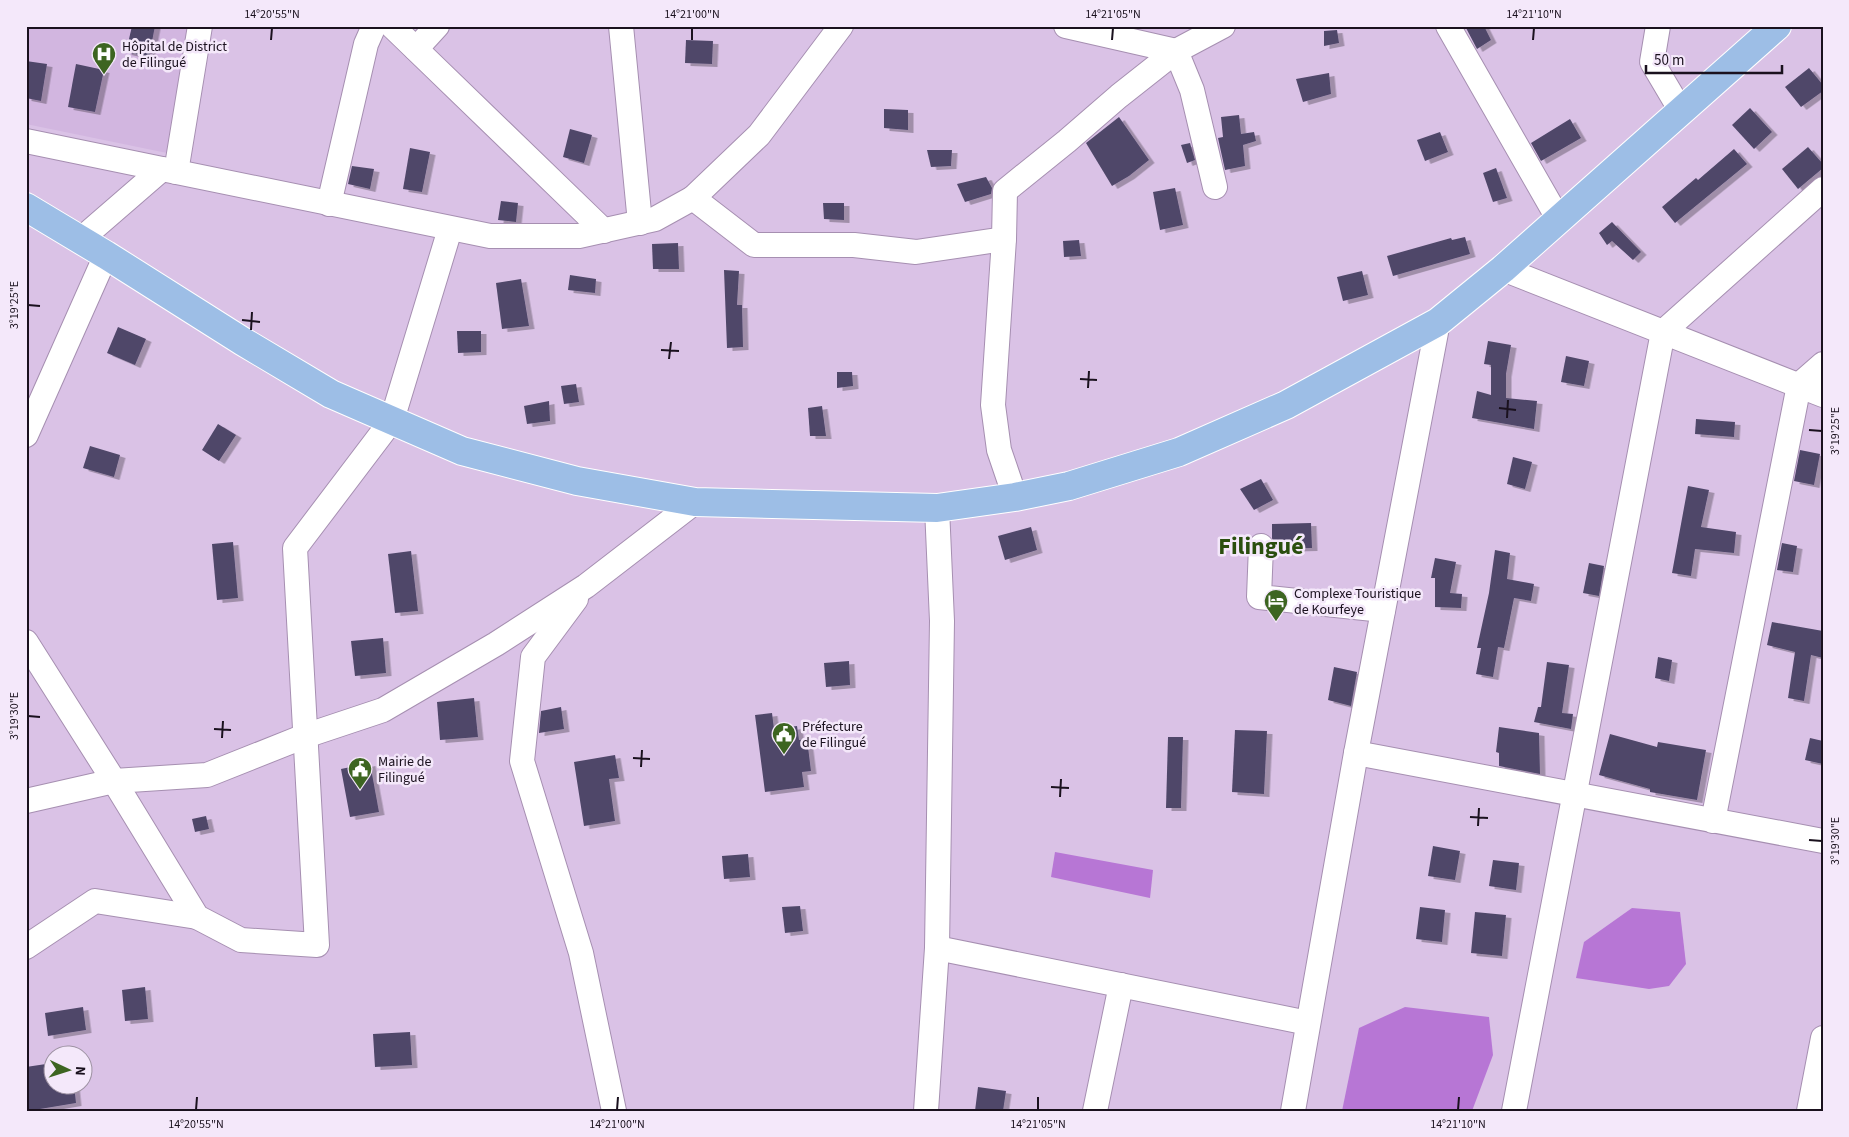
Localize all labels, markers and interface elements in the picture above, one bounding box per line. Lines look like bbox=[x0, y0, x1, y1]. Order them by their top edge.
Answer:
text: 14°20'55"N bbox=[244, 6, 300, 23]
text: 14°21'00"N bbox=[664, 6, 720, 23]
text: 14°21'05"N bbox=[1085, 6, 1141, 23]
text: 14°21'10"N bbox=[1506, 6, 1562, 23]
place label: Hôpital de District de Filingué bbox=[122, 37, 227, 73]
hospital icon: Hôpital de District de Filingué bbox=[91, 41, 117, 75]
scale bar bbox=[1646, 42, 1783, 74]
text: 50 m bbox=[1654, 50, 1684, 71]
text: 3°19'25"E bbox=[6, 281, 23, 329]
text: 3°19'25"E bbox=[1827, 407, 1844, 455]
district label: Filingué bbox=[1218, 529, 1304, 564]
place label: Complexe Touristique de Kourfeye bbox=[1294, 584, 1421, 620]
hotel icon: Complexe Touristique de Kourfeye bbox=[1263, 588, 1289, 622]
text: 3°19'30"E bbox=[6, 692, 23, 740]
place label: Préfecture de Filingué bbox=[802, 717, 866, 753]
public building icon: Préfecture de Filingué bbox=[771, 721, 797, 755]
place label: Mairie de Filingué bbox=[378, 752, 431, 788]
public building icon: Mairie de Filingué bbox=[347, 756, 373, 790]
text: 3°19'30"E bbox=[1827, 817, 1844, 865]
north arrow bbox=[42, 1044, 92, 1094]
text: N bbox=[70, 1065, 90, 1076]
text: 14°20'55"N bbox=[168, 1116, 224, 1133]
text: 14°21'00"N bbox=[589, 1116, 645, 1133]
text: 14°21'05"N bbox=[1010, 1116, 1066, 1133]
text: 14°21'10"N bbox=[1430, 1116, 1486, 1133]

